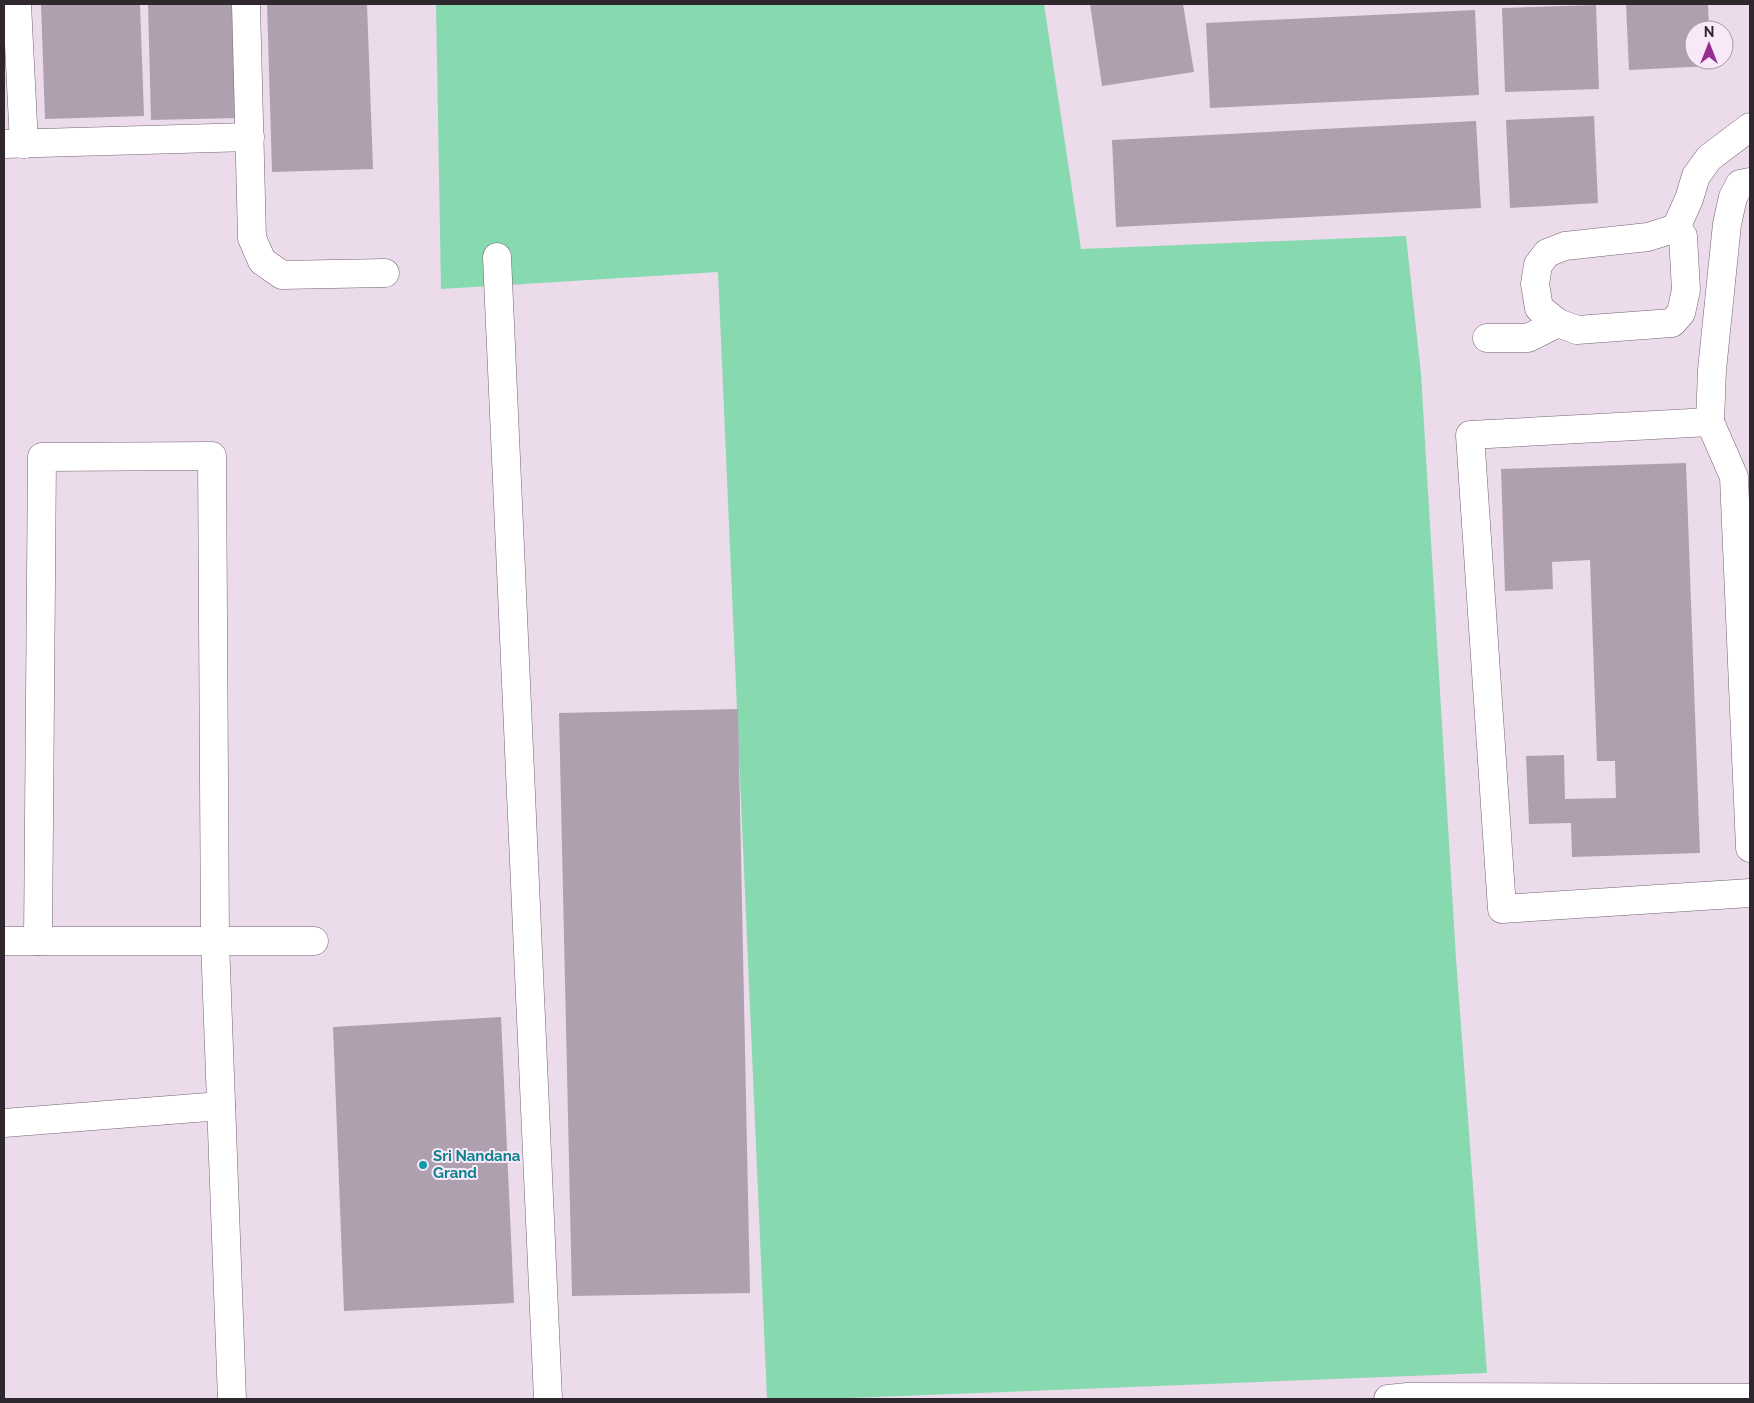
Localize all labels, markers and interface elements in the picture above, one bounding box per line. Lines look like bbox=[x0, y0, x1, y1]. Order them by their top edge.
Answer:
north arrow bbox=[1684, 20, 1734, 70]
text: N bbox=[1704, 24, 1714, 40]
place label: Sri Nandana Grand bbox=[433, 1147, 521, 1182]
marker: Sri Nandana Grand bbox=[417, 1159, 429, 1171]

